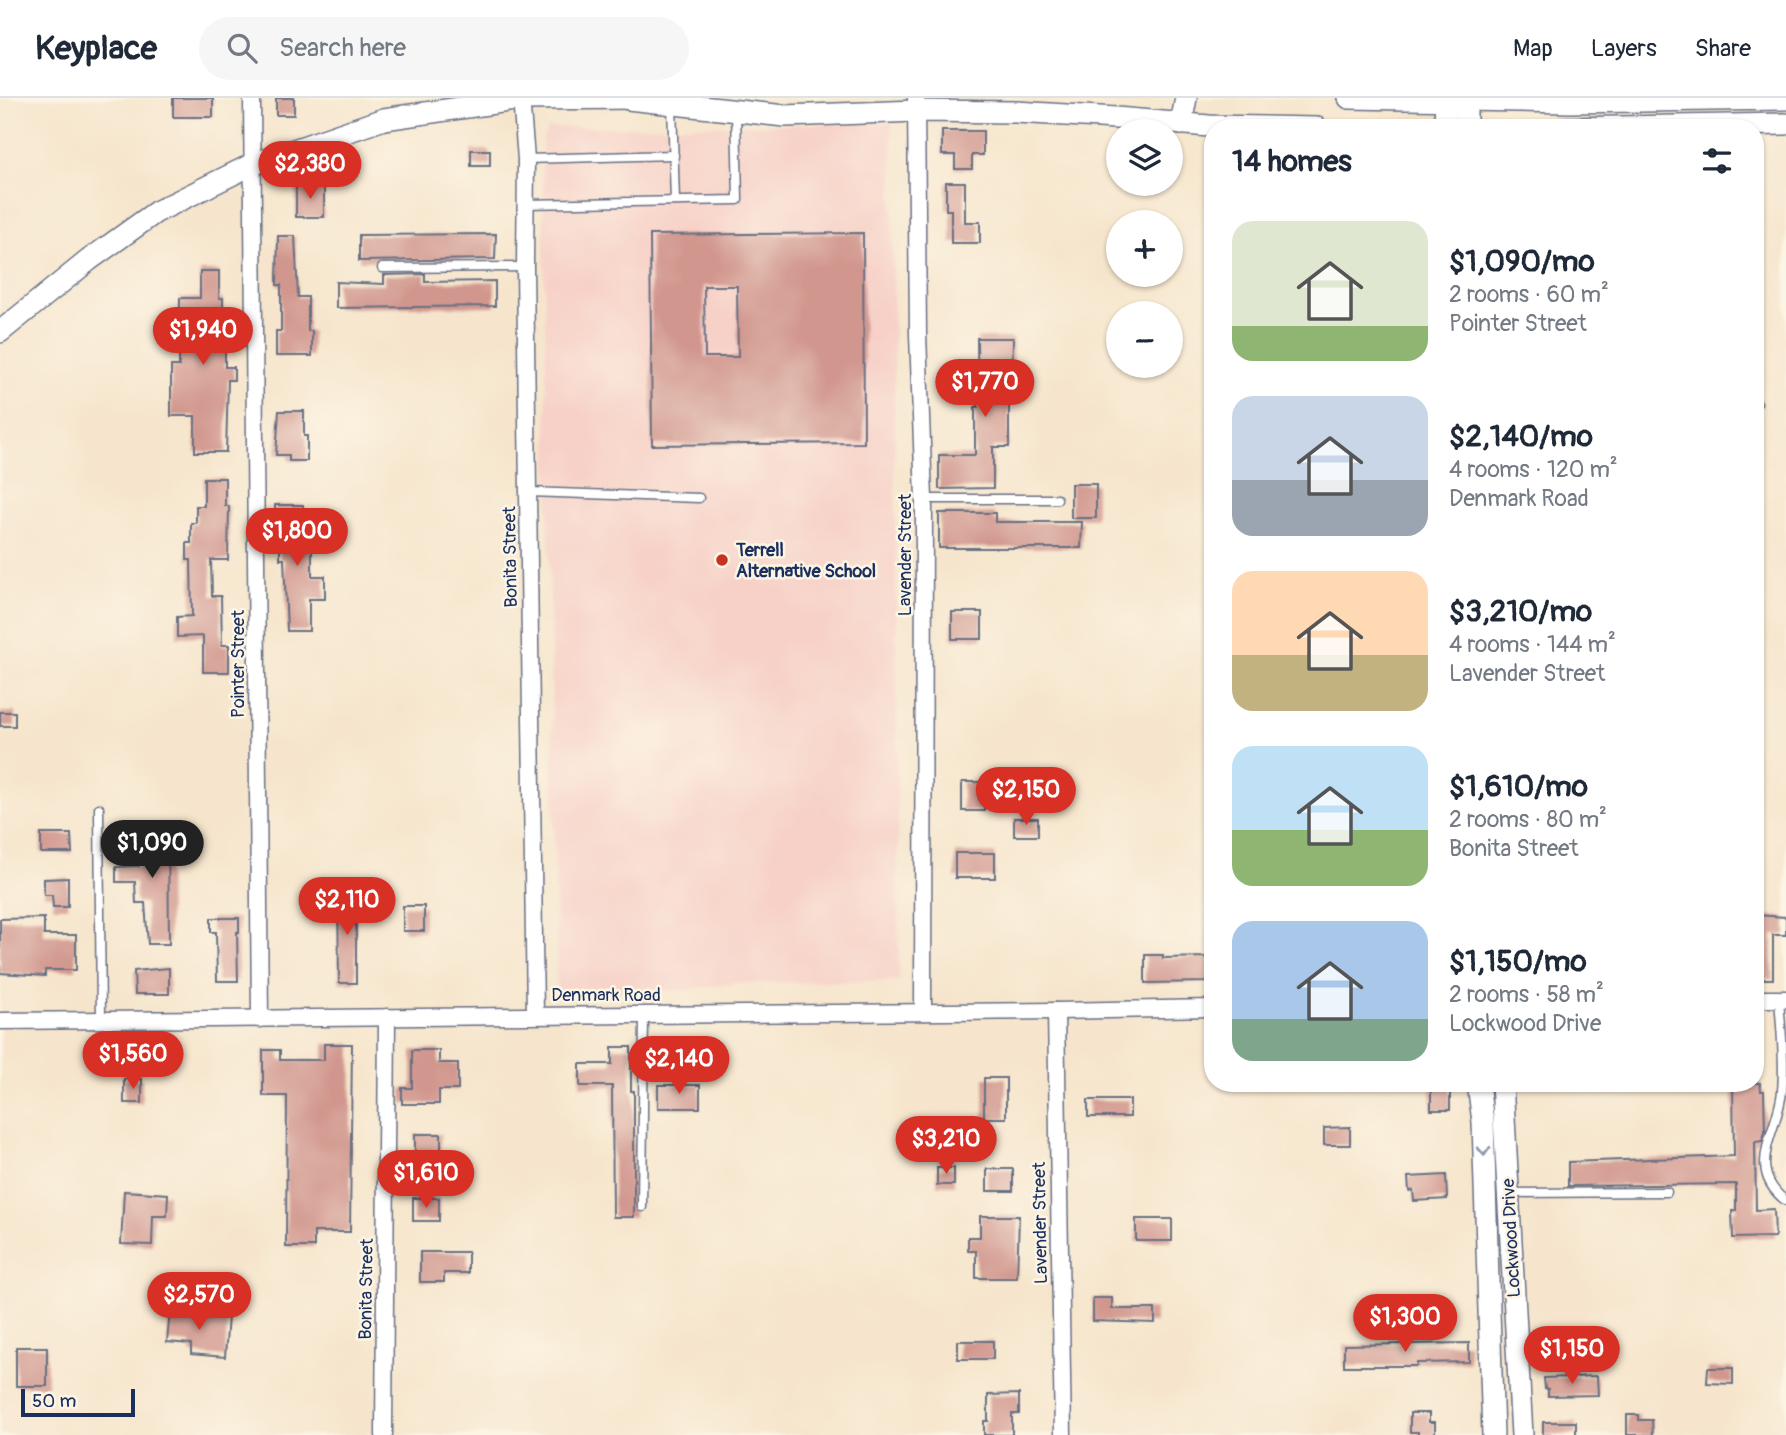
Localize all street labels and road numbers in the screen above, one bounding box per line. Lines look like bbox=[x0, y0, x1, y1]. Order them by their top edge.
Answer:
street label: Lavender Street bbox=[894, 493, 917, 616]
street label: Bonita Street bbox=[498, 505, 523, 608]
street label: Pointer Street bbox=[227, 609, 250, 718]
street label: Denmark Road bbox=[551, 984, 661, 1007]
street label: Lavender Street bbox=[1028, 1161, 1053, 1284]
street label: Lockwood Drive bbox=[1497, 1178, 1526, 1298]
street label: Bonita Street bbox=[354, 1237, 379, 1340]

